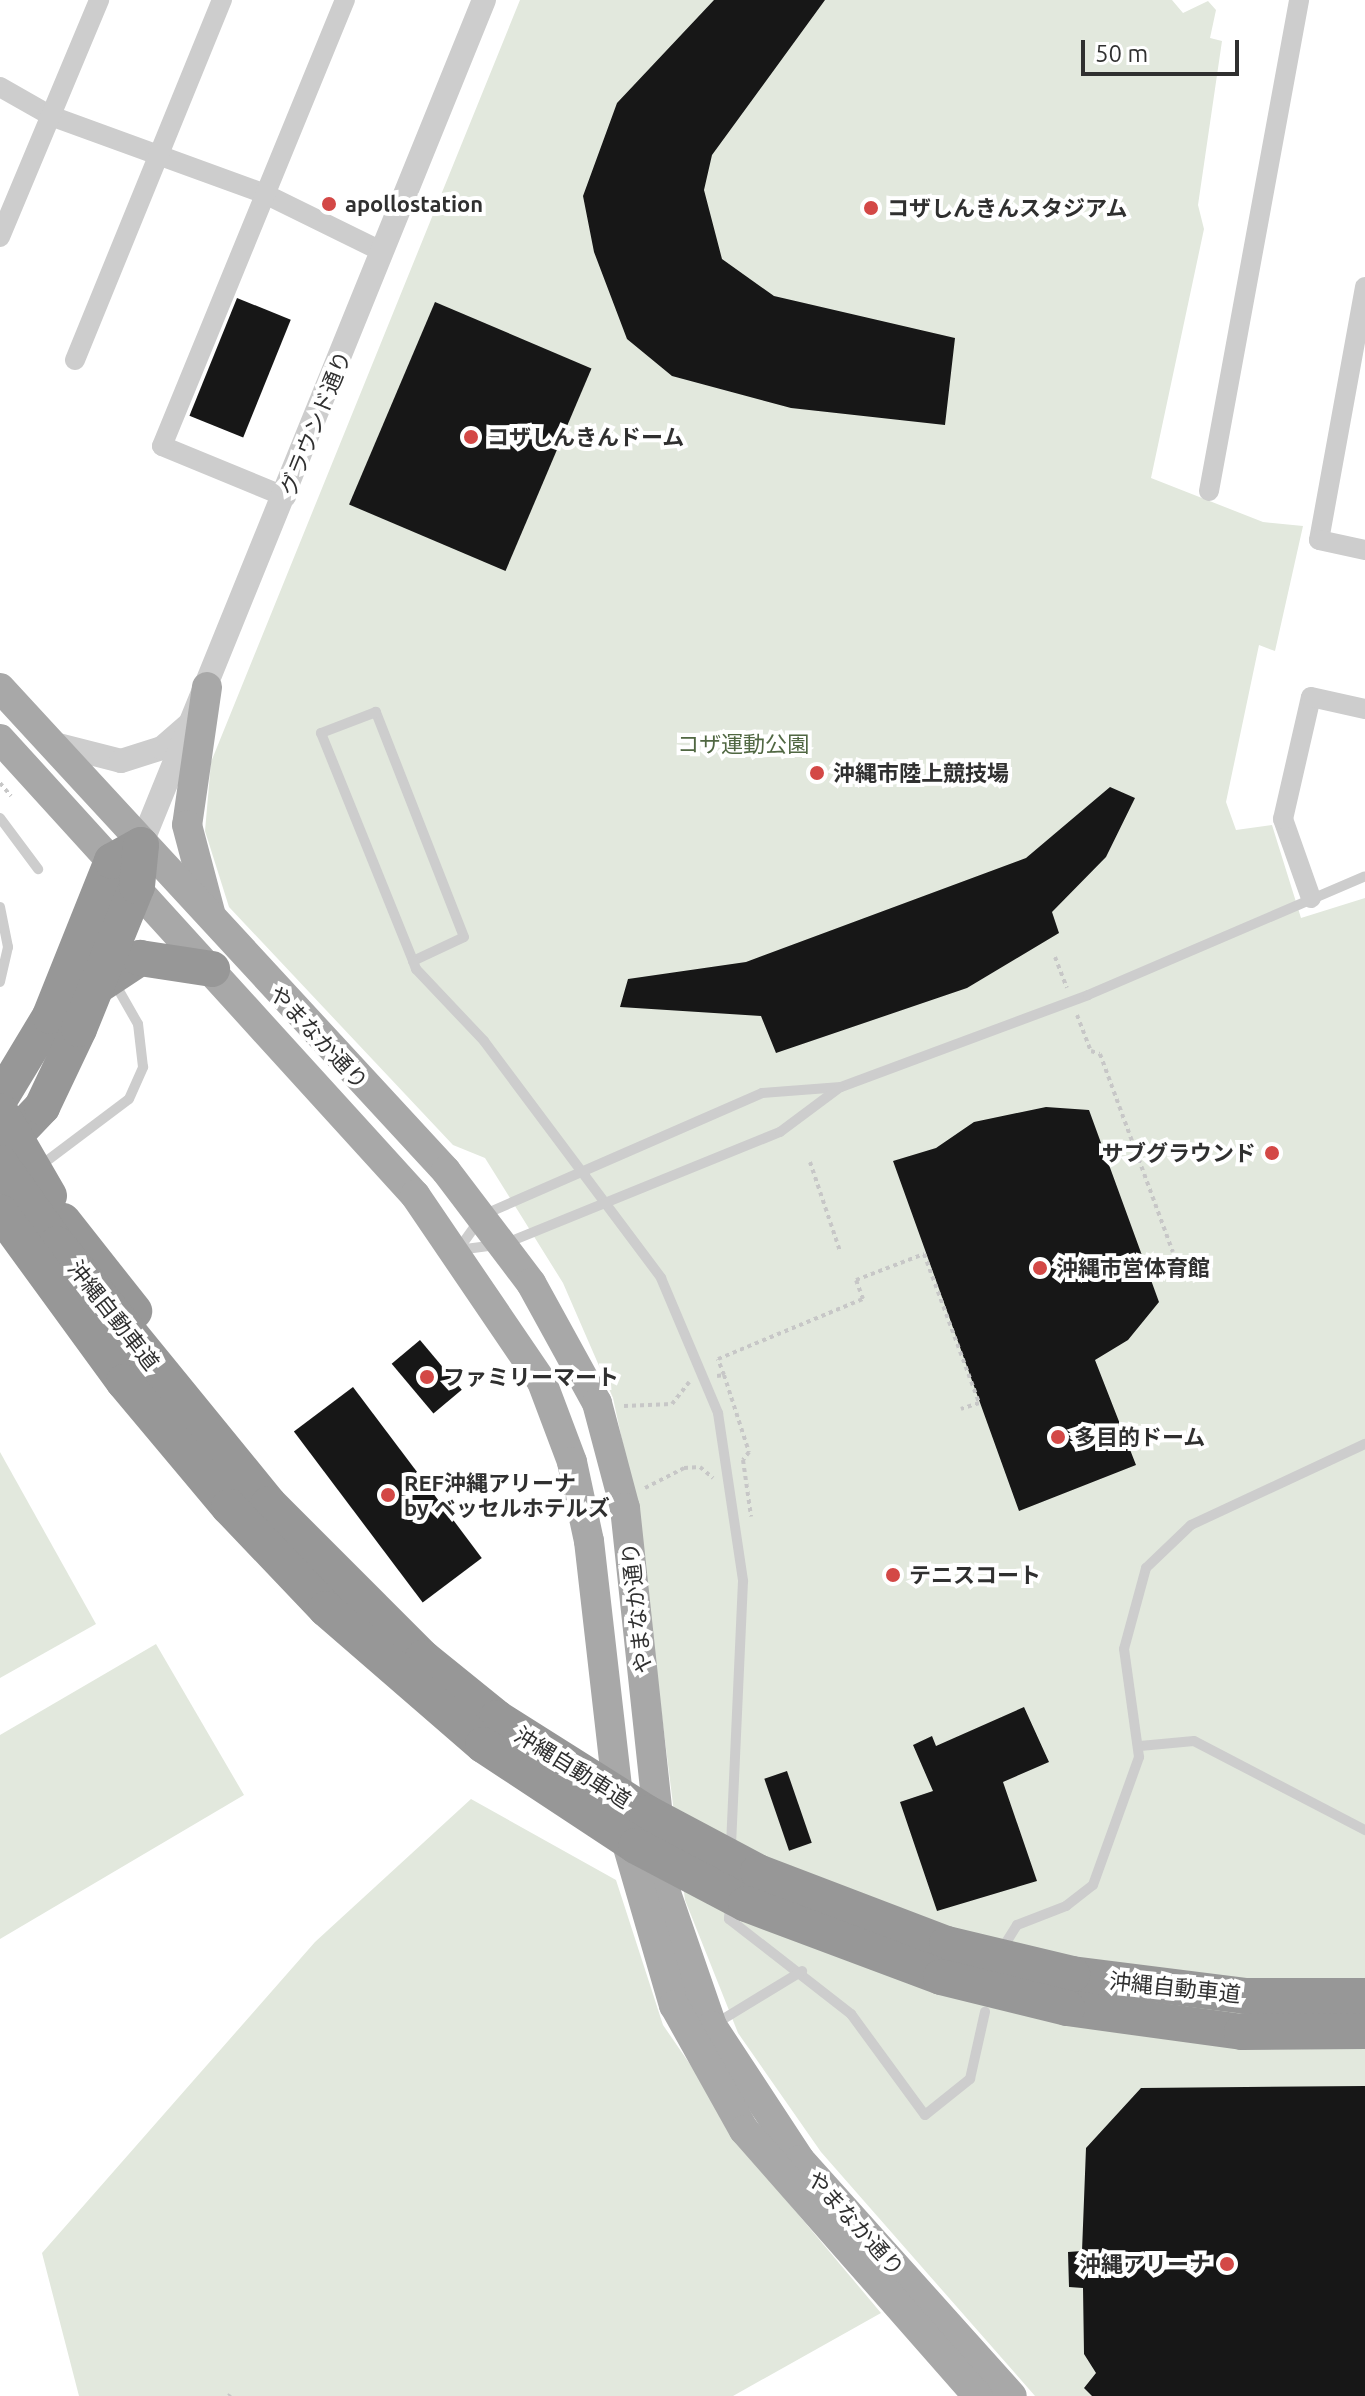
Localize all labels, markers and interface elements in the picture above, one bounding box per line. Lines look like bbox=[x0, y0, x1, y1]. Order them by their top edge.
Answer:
scale bar bbox=[1085, 24, 1243, 74]
text: 50 m bbox=[1095, 40, 1148, 67]
place label: apollostation bbox=[345, 191, 483, 217]
marker: apollostation bbox=[320, 195, 338, 213]
place label: コザしんきんスタジアム bbox=[887, 195, 1129, 221]
marker: コザしんきんスタジアム bbox=[862, 199, 880, 217]
street label: グラウンド通り bbox=[274, 347, 356, 499]
place label: コザしんきんドーム bbox=[487, 424, 685, 450]
marker: コザしんきんドーム bbox=[462, 428, 480, 446]
park label: コザ運動公園 bbox=[677, 731, 809, 757]
place label: 沖縄市陸上競技場 bbox=[833, 760, 1009, 786]
marker: 沖縄市陸上競技場 bbox=[808, 764, 826, 782]
street label: やまなか通り bbox=[264, 980, 374, 1094]
place label: サブグラウンド bbox=[1102, 1140, 1256, 1166]
marker: サブグラウンド bbox=[1263, 1144, 1281, 1162]
street label: 沖縄自動車道 bbox=[63, 1255, 165, 1375]
place label: 沖縄市営体育館 bbox=[1056, 1255, 1210, 1281]
marker: 沖縄市営体育館 bbox=[1031, 1259, 1049, 1277]
place label: ファミリーマート bbox=[443, 1364, 619, 1390]
marker: ファミリーマート bbox=[418, 1368, 436, 1386]
place label: 多目的ドーム bbox=[1074, 1424, 1206, 1450]
marker: 多目的ドーム bbox=[1049, 1428, 1067, 1446]
place label: REF沖縄アリーナ by ベッセルホテルズ bbox=[404, 1469, 610, 1520]
marker: REF沖縄アリーナ by ベッセルホテルズ bbox=[379, 1486, 397, 1504]
street label: やまなか通り bbox=[616, 1541, 656, 1675]
place label: テニスコート bbox=[909, 1562, 1041, 1588]
marker: テニスコート bbox=[884, 1566, 902, 1584]
street label: 沖縄自動車道 bbox=[510, 1721, 636, 1813]
street label: 沖縄自動車道 bbox=[1108, 1967, 1242, 2007]
street label: やまなか通り bbox=[802, 2165, 910, 2281]
place label: 沖縄アリーナ bbox=[1079, 2251, 1211, 2277]
marker: 沖縄アリーナ bbox=[1218, 2255, 1236, 2273]

